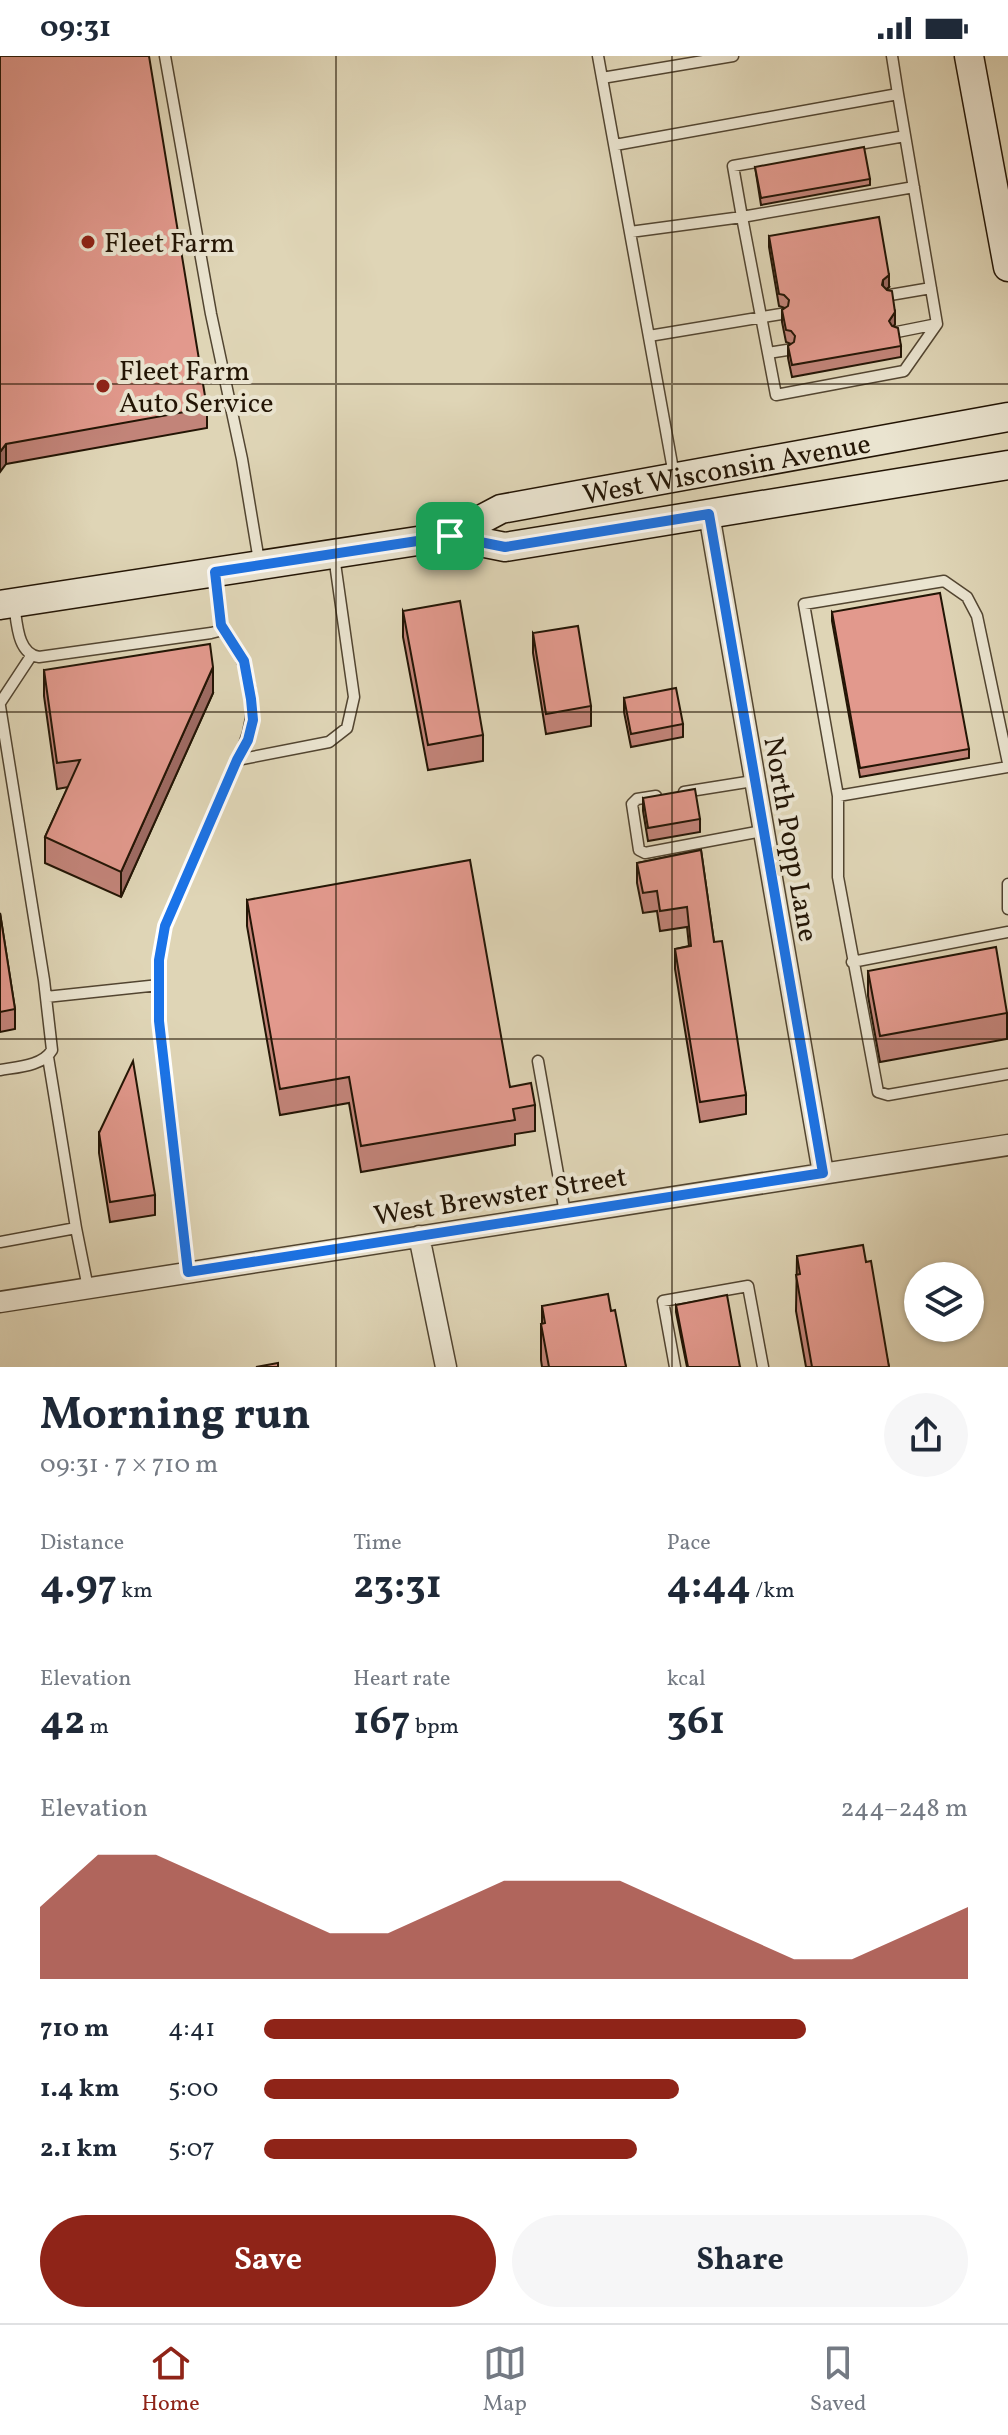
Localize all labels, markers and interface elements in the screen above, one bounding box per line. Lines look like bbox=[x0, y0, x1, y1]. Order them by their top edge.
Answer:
text: 09:31 bbox=[40, 7, 111, 49]
place label: Fleet Farm bbox=[104, 225, 235, 264]
marker: Fleet Farm bbox=[79, 233, 97, 251]
place label: Fleet Farm Auto Service bbox=[119, 353, 273, 424]
marker: Fleet Farm Auto Service bbox=[94, 377, 112, 395]
street label: West Wisconsin Avenue bbox=[580, 425, 874, 516]
pin bbox=[416, 502, 484, 570]
icon: arrive bbox=[428, 514, 472, 558]
street label: North Popp Lane bbox=[752, 734, 827, 945]
street label: West Brewster Street bbox=[371, 1158, 630, 1237]
map controls bbox=[904, 1262, 984, 1342]
button: layers bbox=[904, 1262, 984, 1342]
text: Morning run bbox=[40, 1386, 311, 1447]
button: share bbox=[884, 1393, 968, 1477]
text: 09:31 · 7 × 710 m bbox=[40, 1447, 218, 1483]
text: Distance bbox=[40, 1528, 124, 1559]
text: Time bbox=[353, 1528, 402, 1559]
text: Pace bbox=[667, 1528, 711, 1559]
text: 4.97 bbox=[40, 1559, 117, 1615]
text: 23:31 bbox=[353, 1559, 442, 1615]
text: 4:44 bbox=[667, 1559, 751, 1615]
text: km bbox=[117, 1576, 153, 1607]
text: /km bbox=[751, 1576, 795, 1607]
text: Elevation bbox=[40, 1664, 131, 1695]
text: Heart rate bbox=[353, 1664, 450, 1695]
text: kcal bbox=[667, 1664, 706, 1695]
text: 42 bbox=[40, 1695, 85, 1751]
text: 167 bbox=[353, 1695, 411, 1751]
text: 361 bbox=[667, 1695, 725, 1751]
text: m bbox=[85, 1712, 109, 1743]
text: bpm bbox=[411, 1712, 459, 1743]
text: Elevation bbox=[40, 1791, 148, 1827]
text: 244–248 m bbox=[840, 1791, 968, 1827]
text: 710 m bbox=[40, 2011, 109, 2047]
text: 4:41 bbox=[168, 2011, 215, 2047]
text: 1.4 km bbox=[40, 2071, 120, 2107]
text: 5:00 bbox=[168, 2071, 218, 2107]
text: 2.1 km bbox=[40, 2131, 117, 2167]
text: 5:07 bbox=[168, 2131, 215, 2167]
button: Save bbox=[40, 2215, 496, 2307]
button: Share bbox=[512, 2215, 968, 2307]
tab: Home bbox=[142, 2341, 200, 2420]
tab: Map bbox=[483, 2341, 527, 2420]
tab: Saved bbox=[810, 2341, 866, 2420]

